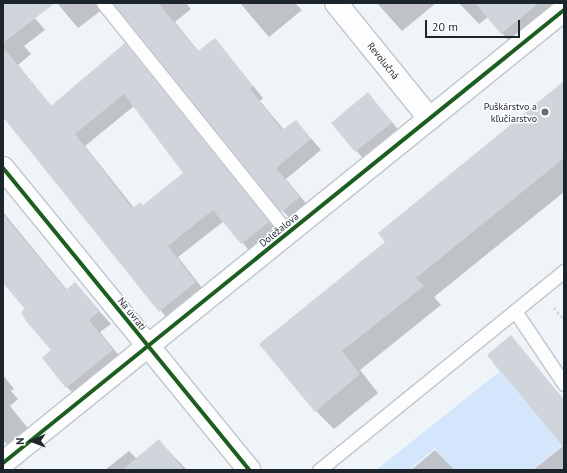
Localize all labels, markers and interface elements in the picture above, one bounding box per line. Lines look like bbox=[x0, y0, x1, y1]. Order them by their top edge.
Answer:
scale bar bbox=[427, 12, 522, 38]
text: 20 m bbox=[432, 19, 458, 34]
street label: Revolučná bbox=[365, 40, 401, 82]
place label: Puškárstvo a kľučiarstvo bbox=[484, 100, 537, 124]
marker: Puškárstvo a kľučiarstvo bbox=[540, 107, 550, 117]
street label: Doležalova bbox=[257, 210, 301, 250]
street label: Na úvrati bbox=[115, 295, 149, 333]
north arrow bbox=[12, 421, 52, 461]
text: N bbox=[13, 437, 27, 445]

